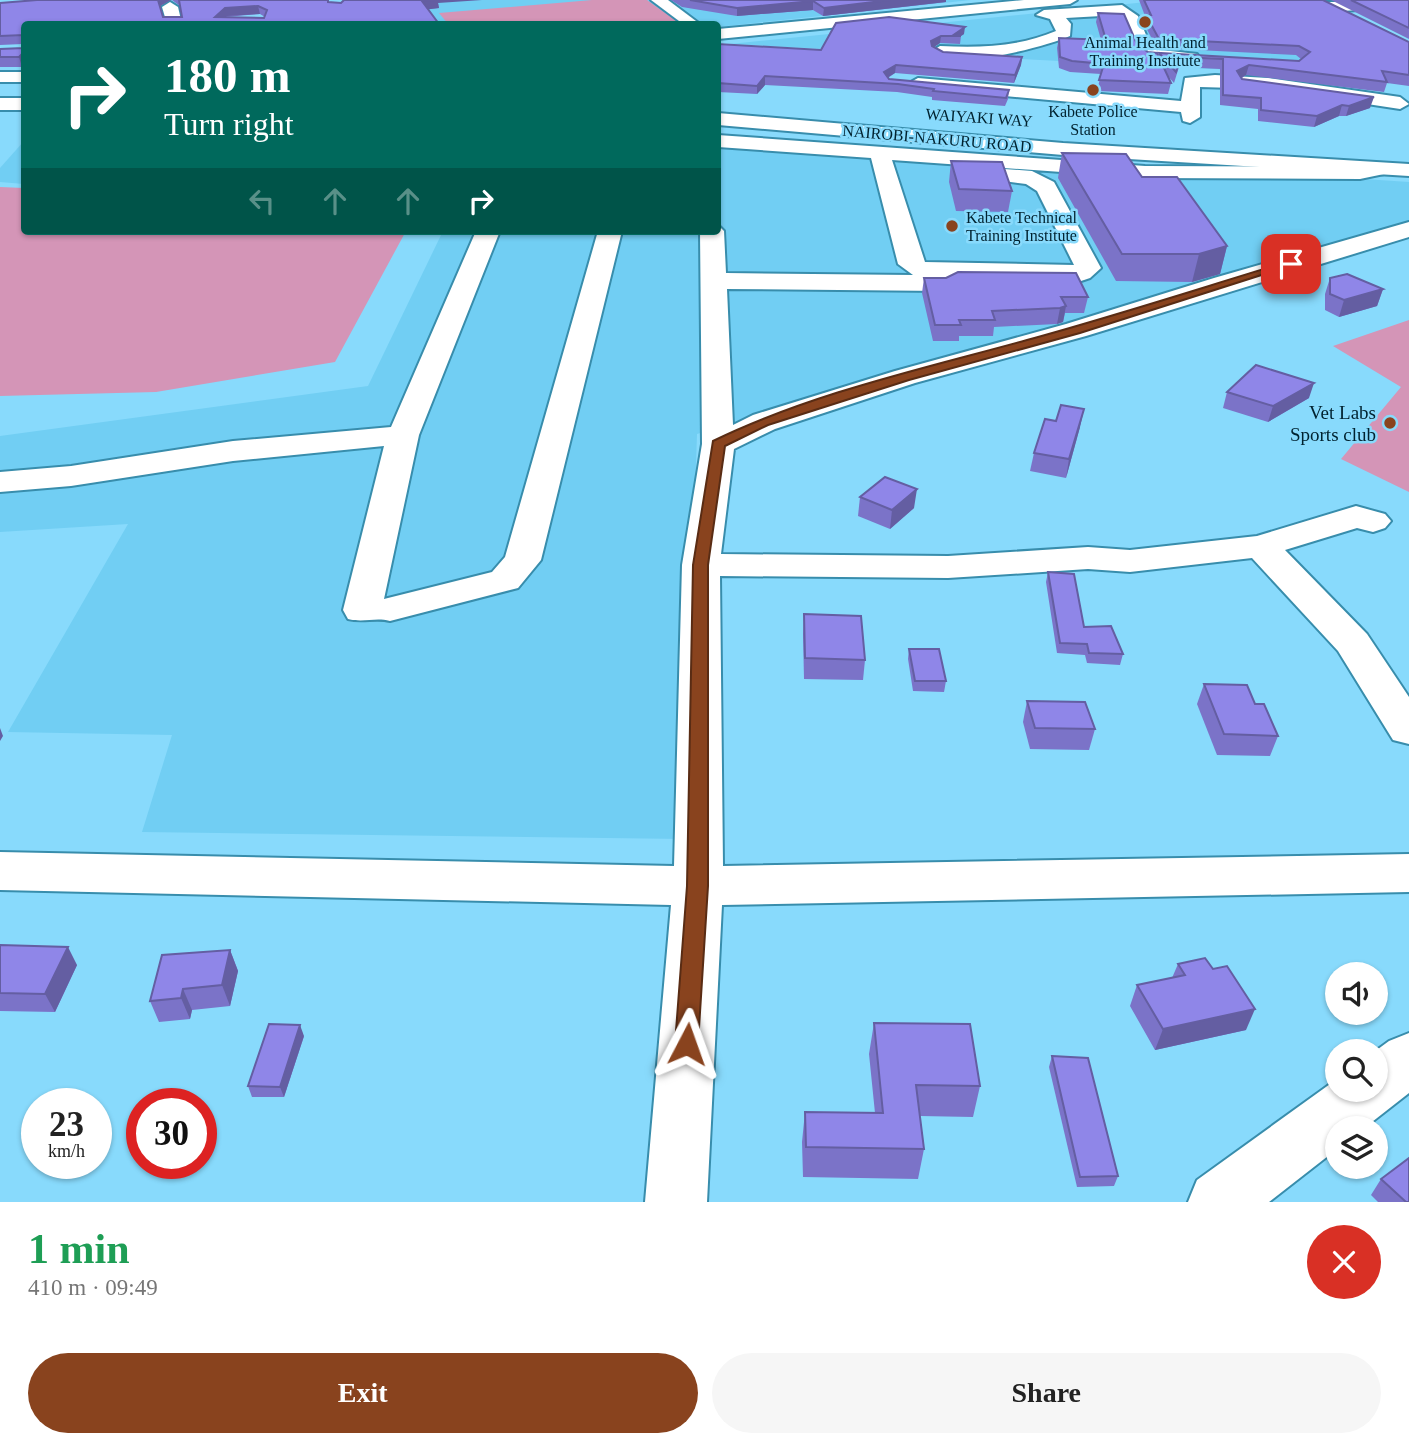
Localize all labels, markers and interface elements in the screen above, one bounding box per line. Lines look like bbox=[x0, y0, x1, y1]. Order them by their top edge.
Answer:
marker: Animal Health and Training Institute bbox=[1137, 14, 1153, 30]
place label: Animal Health and Training Institute bbox=[1084, 34, 1206, 70]
text: 180 m bbox=[164, 48, 291, 103]
icon: right bbox=[49, 49, 140, 140]
marker: Kabete Police Station bbox=[1085, 82, 1101, 98]
place label: Kabete Police Station bbox=[1048, 103, 1138, 138]
street label: WAIYAKI WAY bbox=[925, 105, 1033, 130]
text: Turn right bbox=[164, 106, 294, 142]
street label: NAIROBI-NAKURU ROAD bbox=[842, 122, 1032, 155]
icon: left bbox=[243, 182, 281, 220]
icon: ahead bbox=[316, 182, 354, 220]
icon: ahead bbox=[389, 182, 427, 220]
icon: right bbox=[462, 182, 500, 220]
place label: Kabete Technical Training Institute bbox=[966, 209, 1078, 245]
marker: Kabete Technical Training Institute bbox=[944, 218, 960, 234]
pin bbox=[1261, 234, 1321, 294]
icon: arrive bbox=[1272, 245, 1310, 283]
place label: Vet Labs Sports club bbox=[1290, 402, 1376, 445]
marker: Vet Labs Sports club bbox=[1382, 415, 1398, 431]
map controls bbox=[1325, 962, 1388, 1179]
button: sound bbox=[1325, 962, 1388, 1025]
position arrow bbox=[650, 1007, 724, 1081]
button: search bbox=[1325, 1039, 1388, 1102]
speed limit sign: 30 bbox=[126, 1088, 217, 1179]
text: 23 bbox=[49, 1105, 84, 1144]
button: layers bbox=[1325, 1116, 1388, 1179]
text: km/h bbox=[48, 1141, 85, 1161]
button: close bbox=[1307, 1225, 1381, 1299]
text: 1 min bbox=[28, 1226, 130, 1272]
text: 410 m · 09:49 bbox=[28, 1275, 158, 1300]
button: Exit bbox=[28, 1353, 698, 1433]
button: Share bbox=[712, 1353, 1381, 1433]

